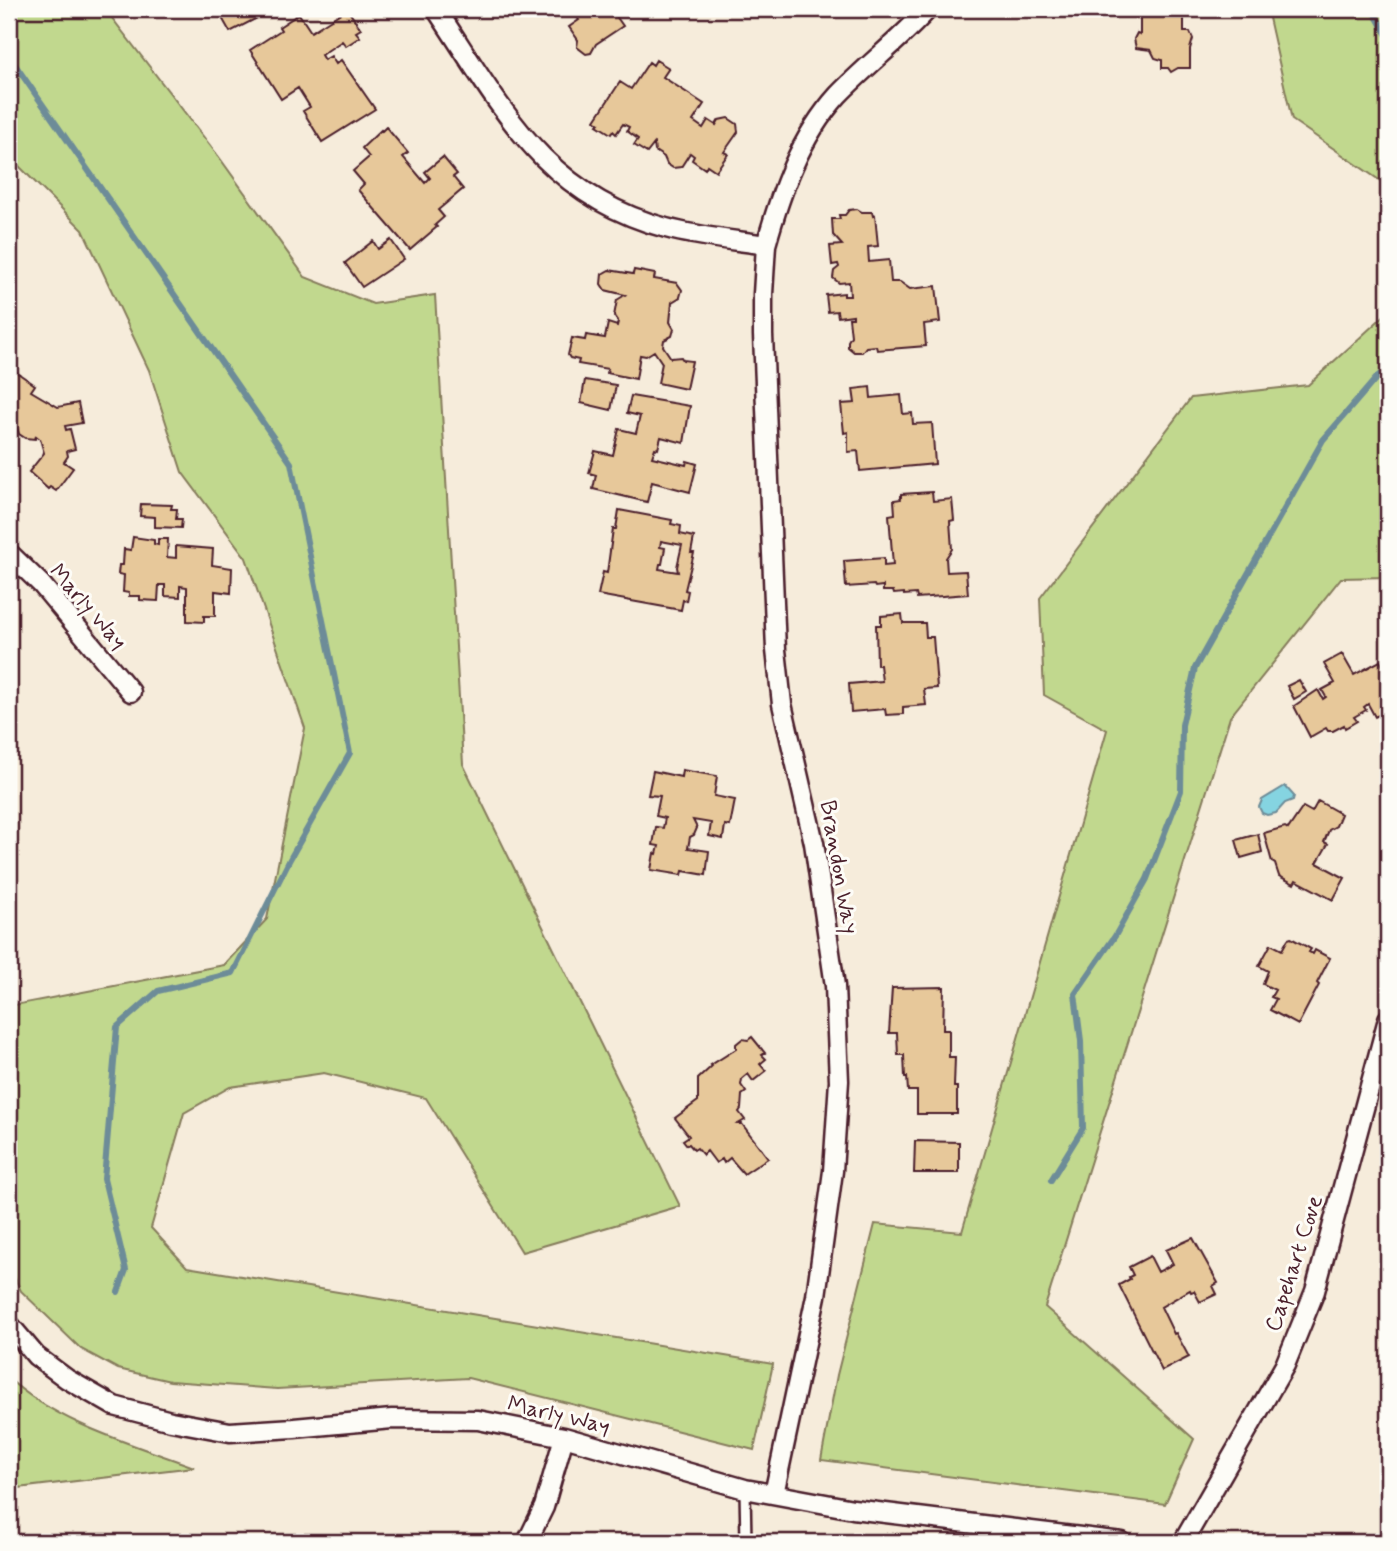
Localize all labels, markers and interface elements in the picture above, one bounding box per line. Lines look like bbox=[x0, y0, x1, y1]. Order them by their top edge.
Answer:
street label: Marly Way bbox=[42, 558, 133, 657]
street label: Brandon Way bbox=[812, 798, 865, 936]
street label: Capehart Cove bbox=[1259, 1192, 1331, 1335]
street label: Marly Way bbox=[504, 1390, 613, 1442]

